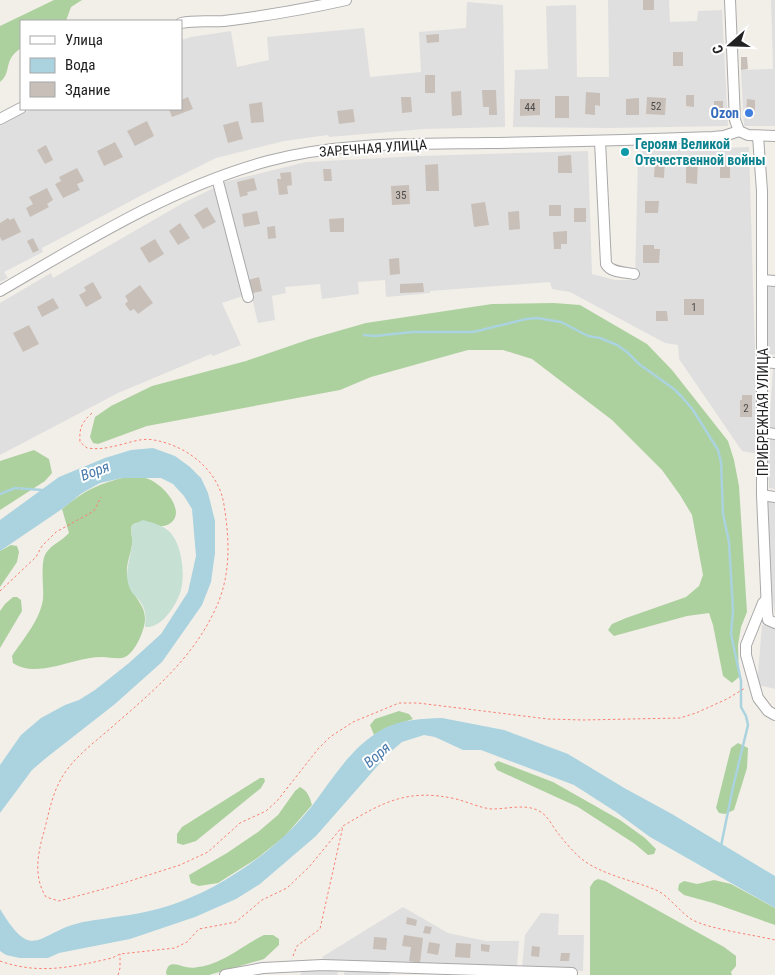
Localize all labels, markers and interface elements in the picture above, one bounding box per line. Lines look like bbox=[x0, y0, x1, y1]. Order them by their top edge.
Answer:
legend bbox=[20, 20, 182, 110]
north arrow bbox=[705, 20, 755, 70]
text: Улица bbox=[65, 31, 103, 49]
text: С bbox=[709, 43, 727, 56]
text: Вода bbox=[65, 56, 95, 74]
text: Здание bbox=[65, 81, 110, 99]
house number: 52 bbox=[651, 100, 661, 113]
house number: 44 bbox=[525, 101, 536, 114]
place label: Ozon bbox=[710, 105, 739, 121]
marker: Ozon bbox=[743, 107, 755, 119]
street label: ЗАРЕЧНАЯ УЛИЦА bbox=[318, 136, 428, 160]
place label: Героям Великой Отечественной войны bbox=[635, 136, 765, 168]
marker: Героям Великой Отечественной войны bbox=[619, 146, 631, 158]
house number: 35 bbox=[396, 189, 406, 202]
house number: 1 bbox=[691, 301, 697, 314]
street label: ПРИБРЕЖНАЯ УЛИЦА bbox=[755, 348, 771, 476]
house number: 2 bbox=[743, 402, 749, 415]
water label: Воря bbox=[78, 457, 112, 485]
water label: Воря bbox=[360, 739, 394, 771]

